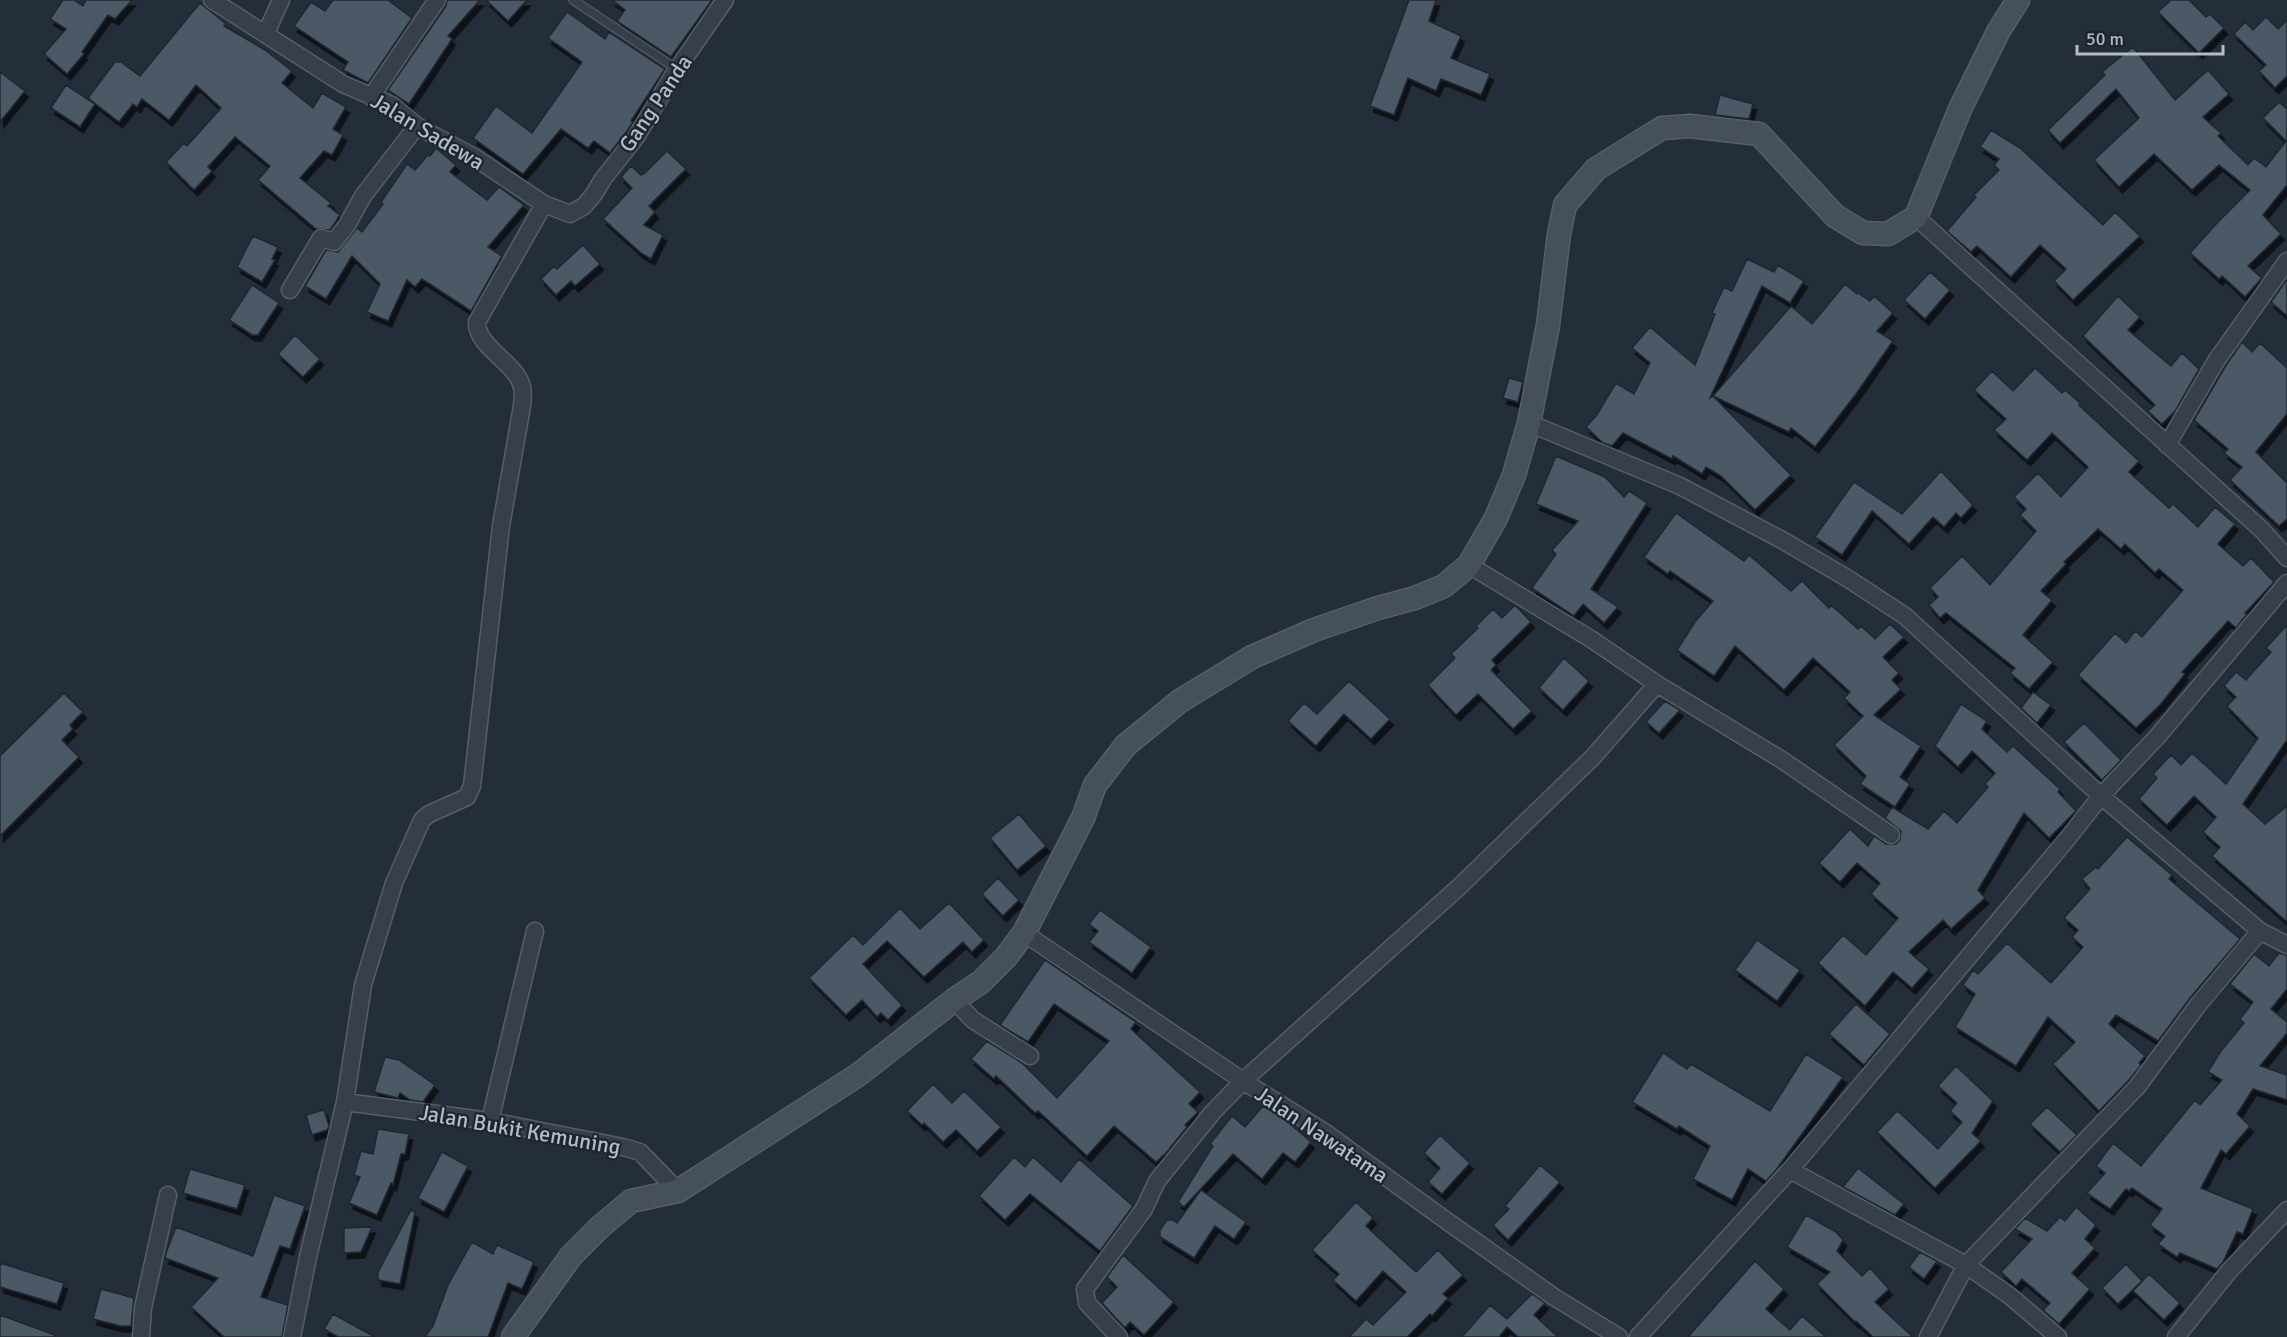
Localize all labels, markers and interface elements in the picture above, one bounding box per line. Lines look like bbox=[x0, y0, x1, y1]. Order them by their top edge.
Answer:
scale bar bbox=[2077, 18, 2222, 56]
text: 50 m bbox=[2086, 28, 2124, 50]
street label: Gang Panda bbox=[613, 49, 698, 157]
street label: Jalan Sadewa bbox=[366, 87, 489, 176]
street label: Jalan Nawatama bbox=[1250, 1080, 1393, 1189]
street label: Jalan Bukit Kemuning bbox=[417, 1098, 623, 1161]

